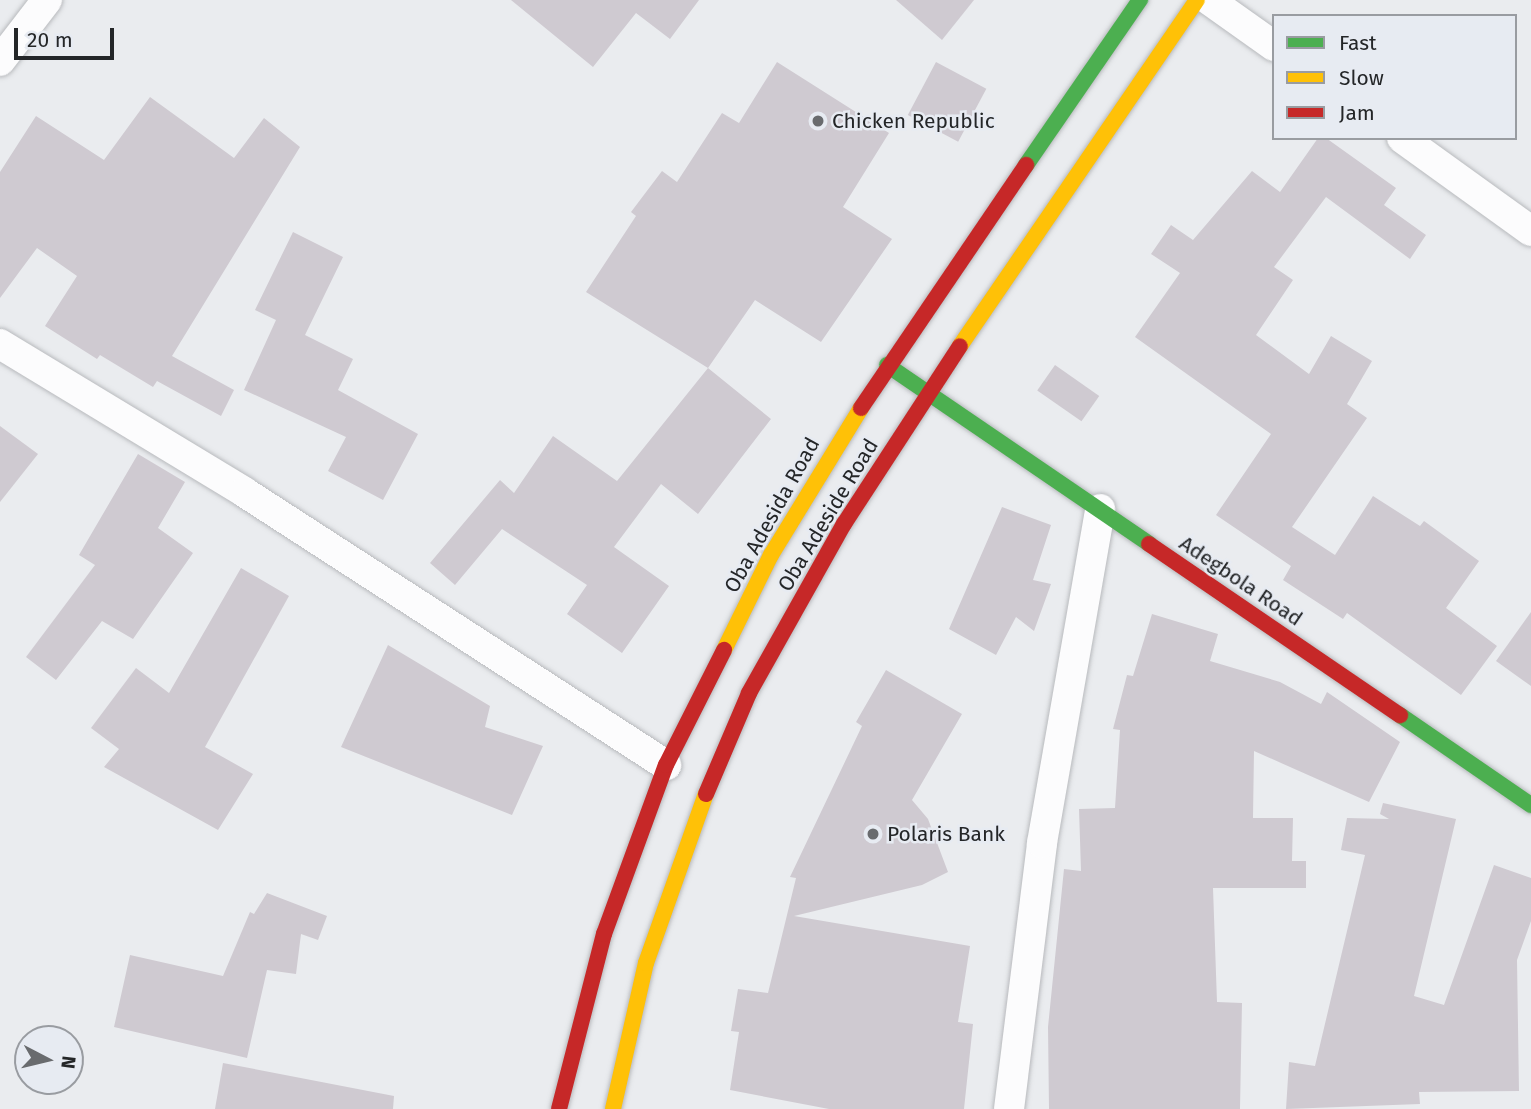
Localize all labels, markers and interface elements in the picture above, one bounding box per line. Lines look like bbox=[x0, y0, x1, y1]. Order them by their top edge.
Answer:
scale bar bbox=[18, 14, 117, 58]
legend bbox=[1272, 14, 1517, 140]
text: 20 m bbox=[27, 27, 73, 53]
text: Fast bbox=[1339, 30, 1377, 56]
text: Slow bbox=[1339, 65, 1384, 91]
text: Jam bbox=[1339, 100, 1375, 126]
place label: Chicken Republic bbox=[832, 108, 995, 134]
marker: Chicken Republic bbox=[810, 113, 826, 129]
street label: Oba Adesida Road bbox=[719, 433, 825, 597]
street label: Oba Adeside Road bbox=[773, 434, 883, 596]
street label: Adegbola Road bbox=[1175, 531, 1307, 631]
place label: Polaris Bank bbox=[887, 821, 1005, 847]
marker: Polaris Bank bbox=[865, 826, 881, 842]
north arrow bbox=[14, 1025, 84, 1095]
text: N bbox=[56, 1055, 81, 1070]

